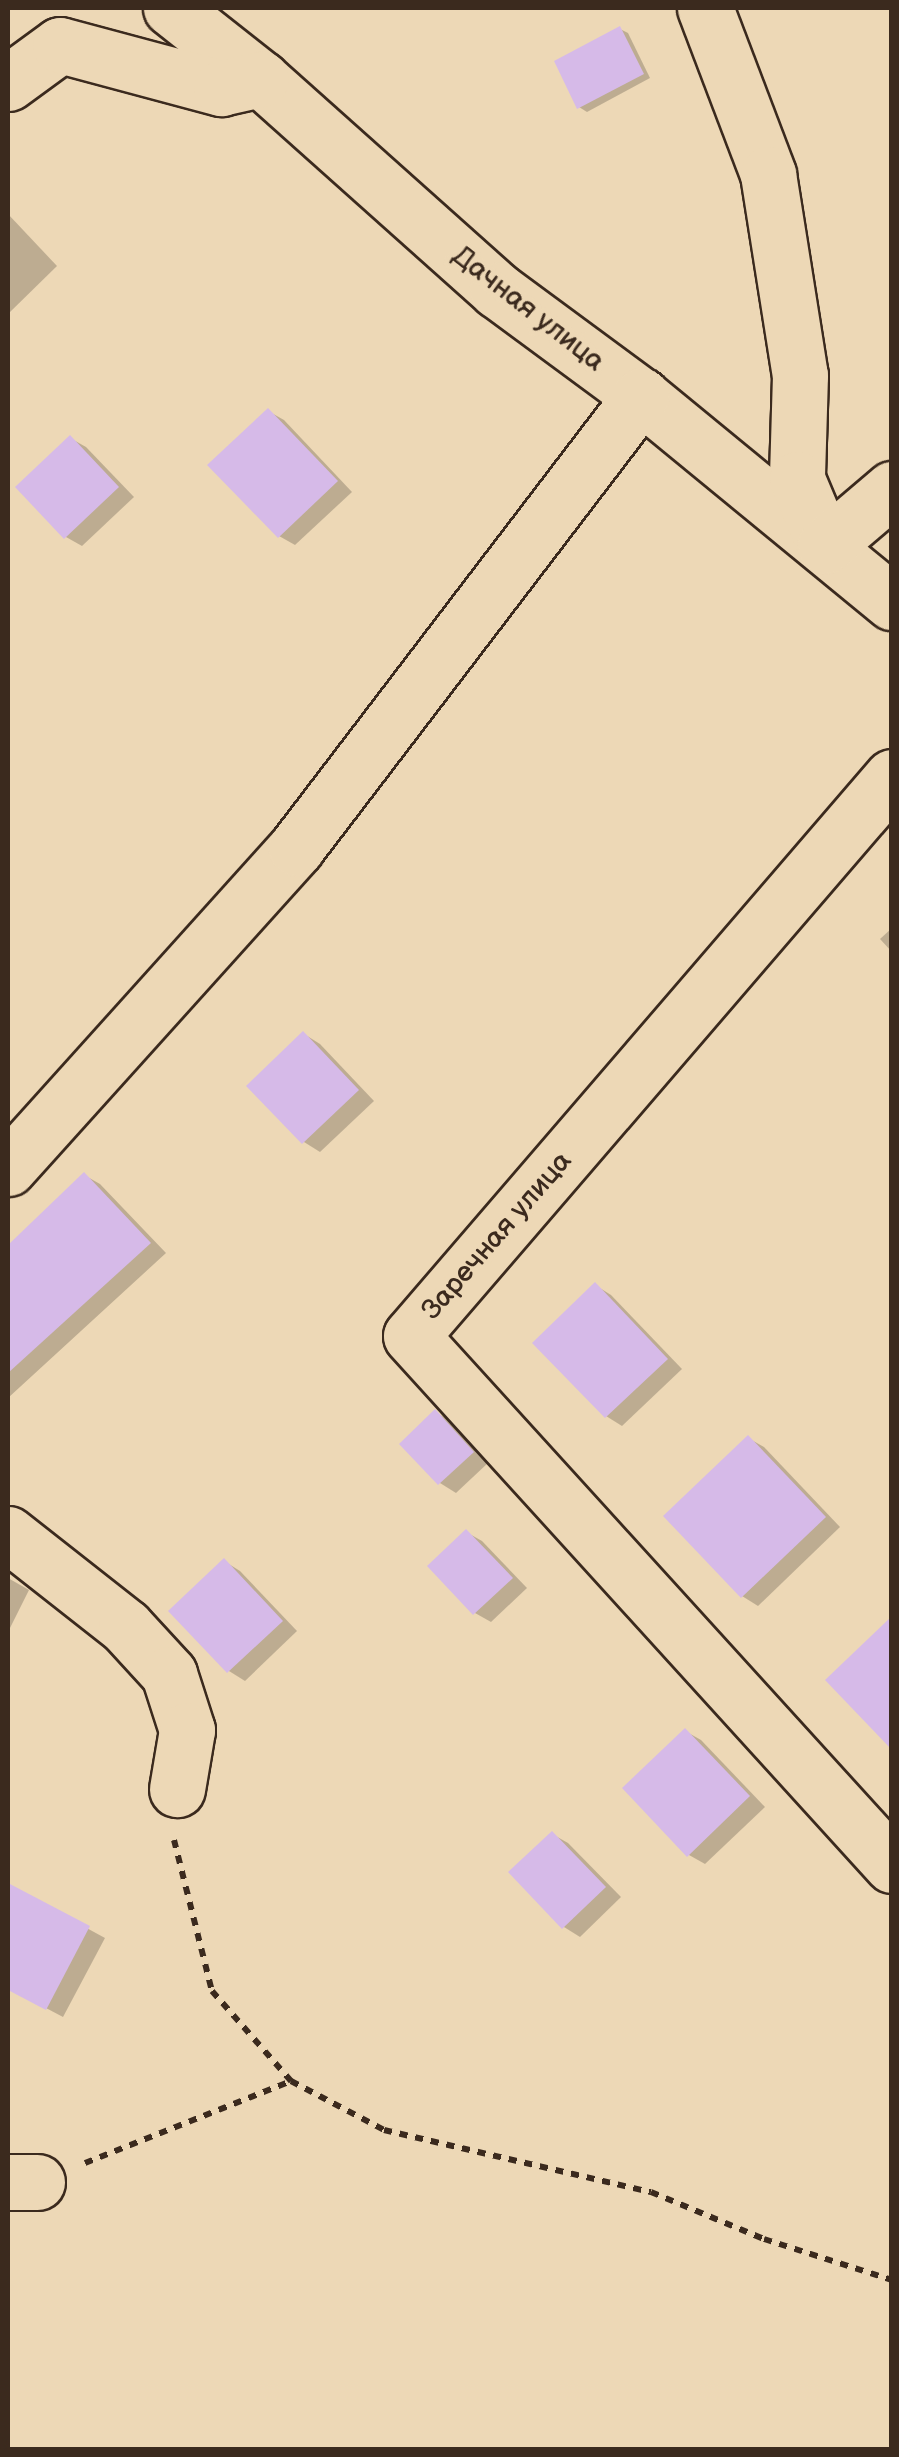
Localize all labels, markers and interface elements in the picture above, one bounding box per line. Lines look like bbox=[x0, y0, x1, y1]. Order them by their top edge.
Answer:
street label: Дачная улица bbox=[445, 239, 611, 379]
street label: Заречная улица bbox=[415, 1145, 579, 1327]

